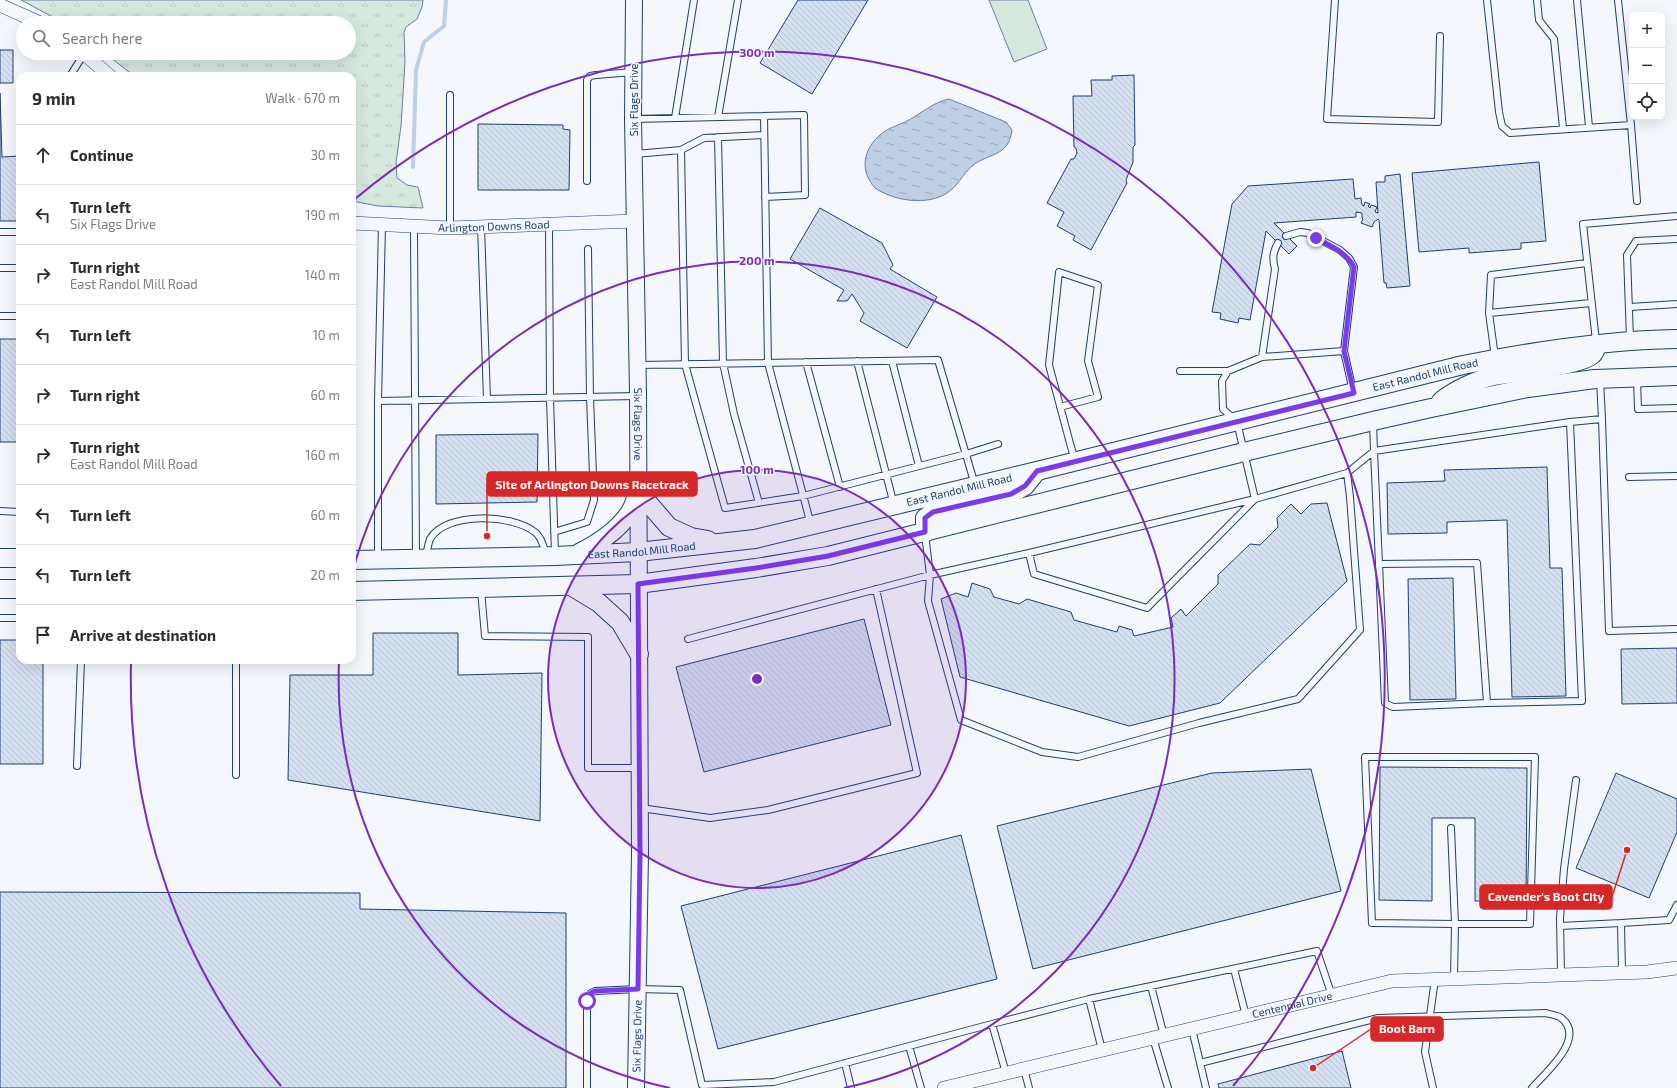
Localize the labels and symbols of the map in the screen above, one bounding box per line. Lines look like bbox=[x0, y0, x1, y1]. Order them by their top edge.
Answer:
text: 300 m bbox=[739, 45, 775, 59]
street label: Six Flags Drive bbox=[627, 64, 640, 136]
street label: Arlington Downs Road bbox=[438, 217, 550, 234]
route end bbox=[1307, 229, 1325, 247]
text: 200 m bbox=[739, 253, 775, 267]
street label: East Randol Mill Road bbox=[1371, 355, 1479, 393]
street label: Six Flags Drive bbox=[632, 387, 645, 460]
text: 100 m bbox=[740, 462, 774, 476]
street label: East Randol Mill Road bbox=[905, 470, 1013, 508]
callout: Site of Arlington Downs Racetrack bbox=[487, 472, 697, 496]
text: Site of Arlington Downs Racetrack bbox=[495, 477, 689, 491]
street label: East Randol Mill Road bbox=[587, 539, 696, 560]
centre of rings bbox=[750, 672, 764, 686]
callout: Cavender's Boot City bbox=[1480, 885, 1612, 909]
text: Cavender's Boot City bbox=[1488, 889, 1604, 904]
street label: Centennial Drive bbox=[1251, 988, 1334, 1020]
route start bbox=[578, 992, 596, 1010]
street label: Six Flags Drive bbox=[629, 999, 644, 1072]
callout: Boot Barn bbox=[1371, 1017, 1443, 1041]
text: Boot Barn bbox=[1379, 1021, 1435, 1035]

